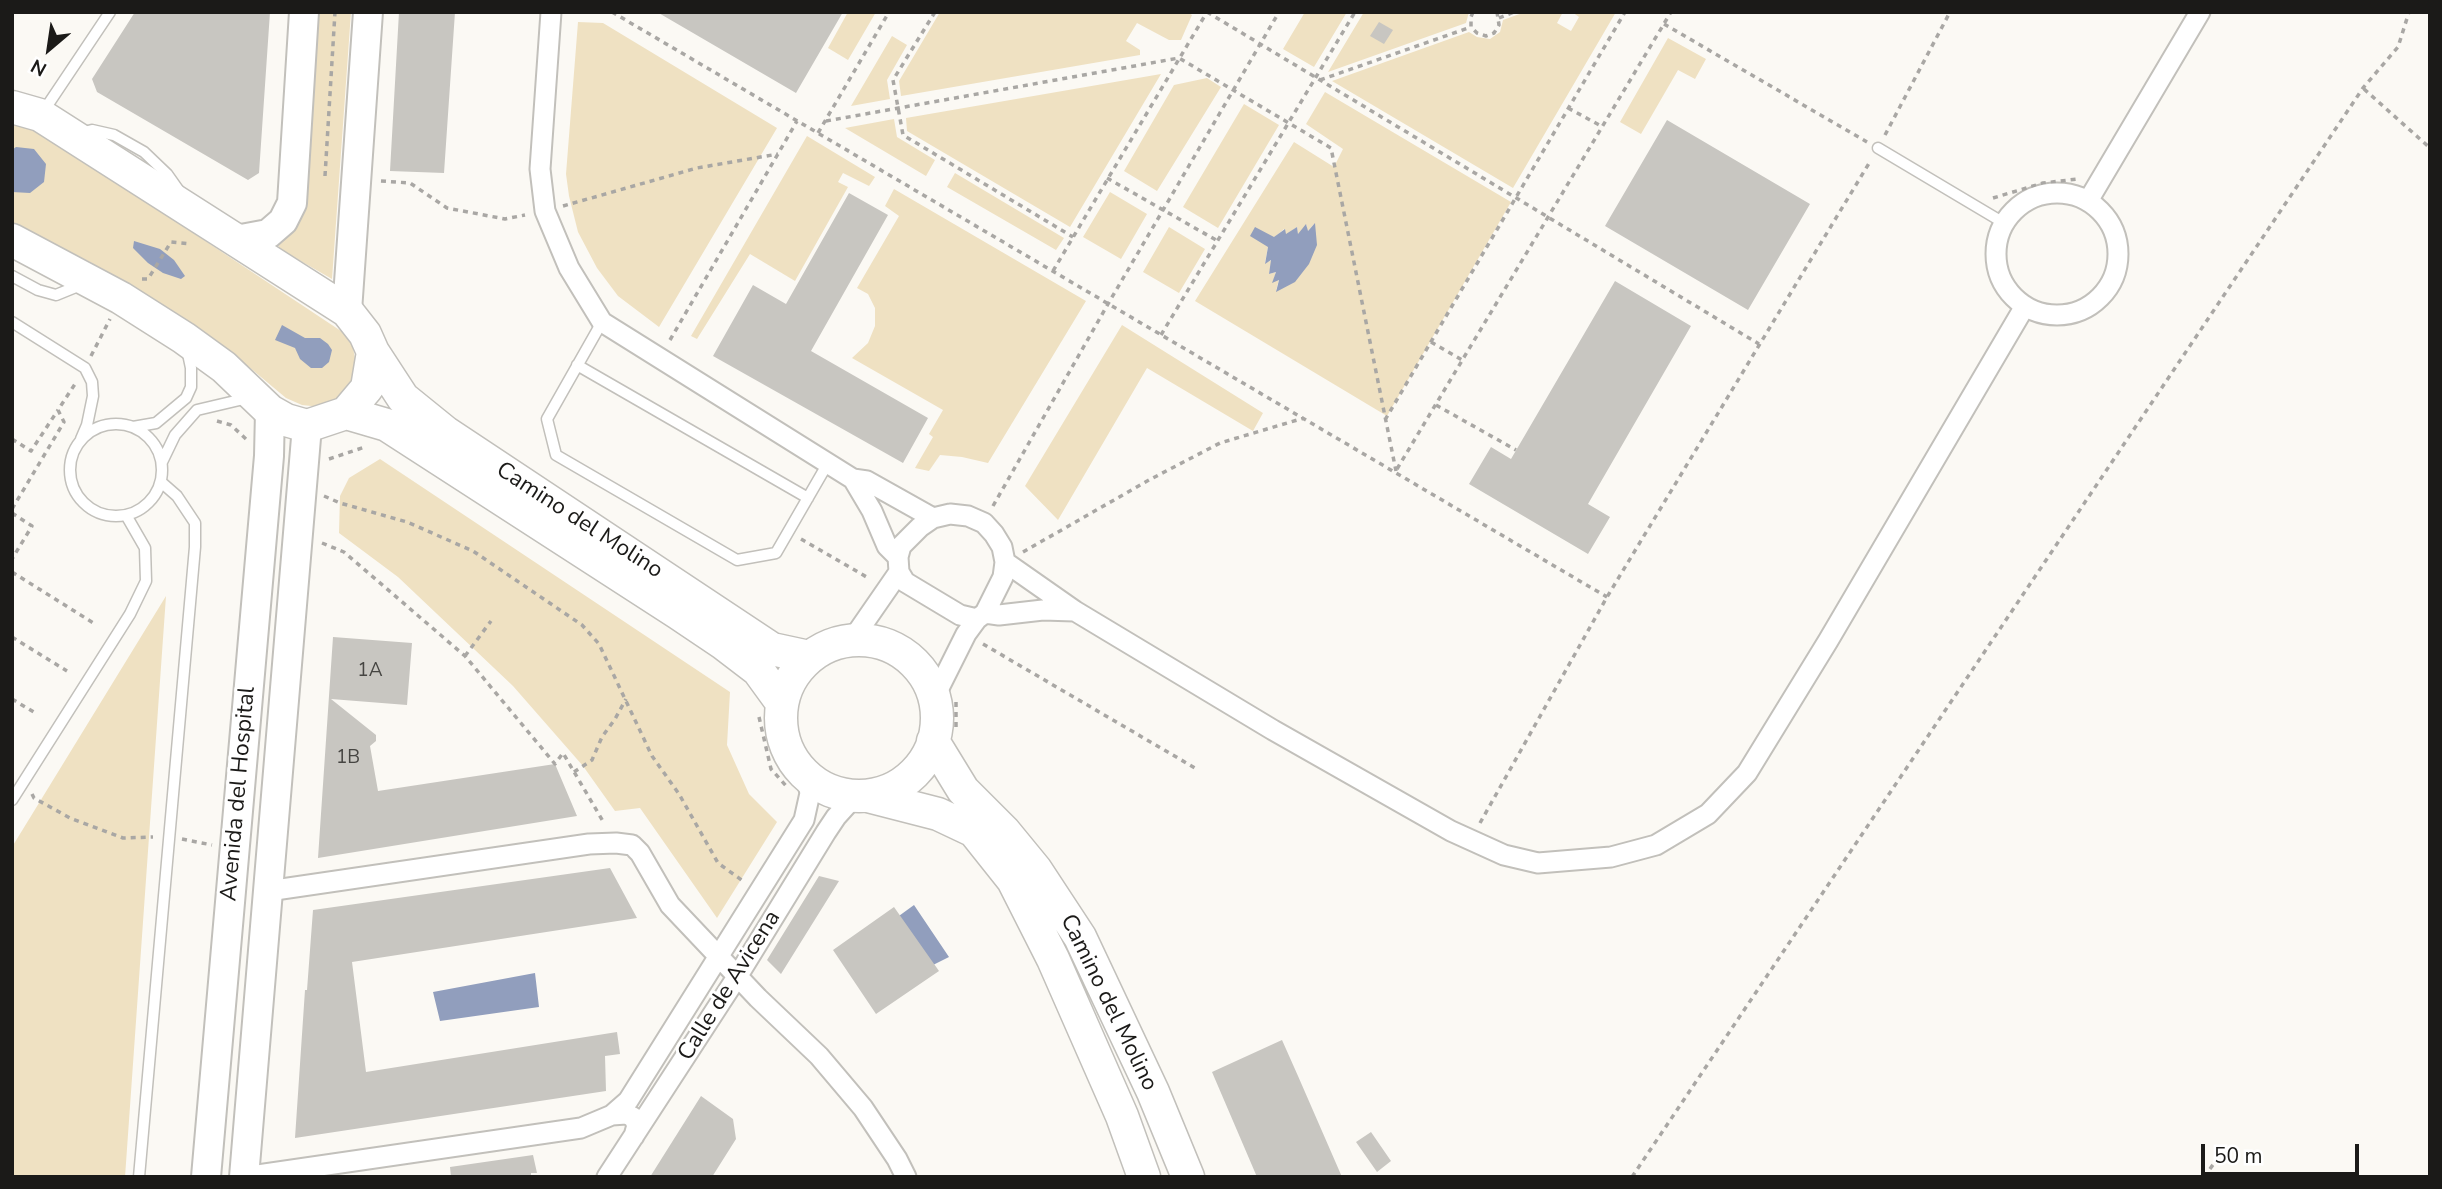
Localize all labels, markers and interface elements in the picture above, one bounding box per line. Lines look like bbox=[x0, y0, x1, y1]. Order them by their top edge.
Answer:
north arrow bbox=[14, 14, 84, 84]
text: N bbox=[26, 53, 51, 82]
street label: Camino del Molino bbox=[491, 457, 667, 585]
house number: 1A bbox=[357, 660, 383, 682]
street label: Avenida del Hospital bbox=[216, 685, 262, 903]
house number: 1B bbox=[336, 747, 360, 769]
street label: Calle de Avicena bbox=[673, 906, 787, 1066]
street label: Camino del Molino bbox=[1053, 910, 1163, 1096]
scale bar bbox=[2204, 1130, 2362, 1174]
text: 50 m bbox=[2214, 1142, 2263, 1170]

